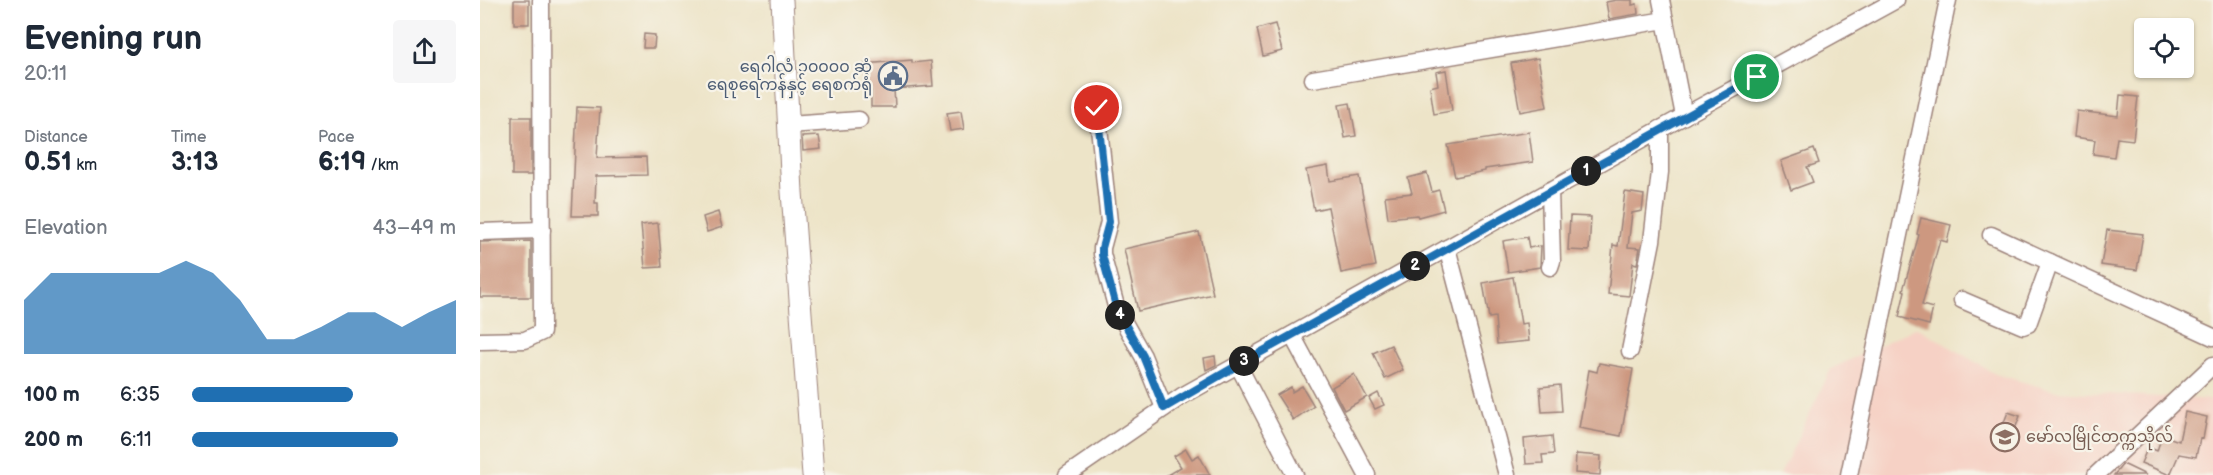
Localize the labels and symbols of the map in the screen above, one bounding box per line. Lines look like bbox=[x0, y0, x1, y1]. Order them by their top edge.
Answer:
pin bbox=[1731, 51, 1782, 102]
place label: ရေဂါလံ ၁၀၀၀၀ ဆံ့ ရေစုရေကန်နှင့် ရေစက်ရုံ bbox=[707, 55, 872, 99]
public building icon: ရေဂါလံ ၁၀၀၀၀ ဆံ့ ရေစုရေကန်နှင့် ရေစက်ရုံ bbox=[877, 60, 909, 92]
pin bbox=[1071, 82, 1122, 133]
pin: 1 bbox=[1571, 156, 1601, 186]
pin: 2 bbox=[1400, 251, 1430, 281]
pin: 4 bbox=[1105, 300, 1135, 330]
pin: 3 bbox=[1229, 346, 1259, 376]
school or university icon: မော်လမြိုင်တက္ကသိုလ် bbox=[1989, 421, 2021, 453]
place label: မော်လမြိုင်တက္ကသိုလ် bbox=[2026, 425, 2173, 451]

